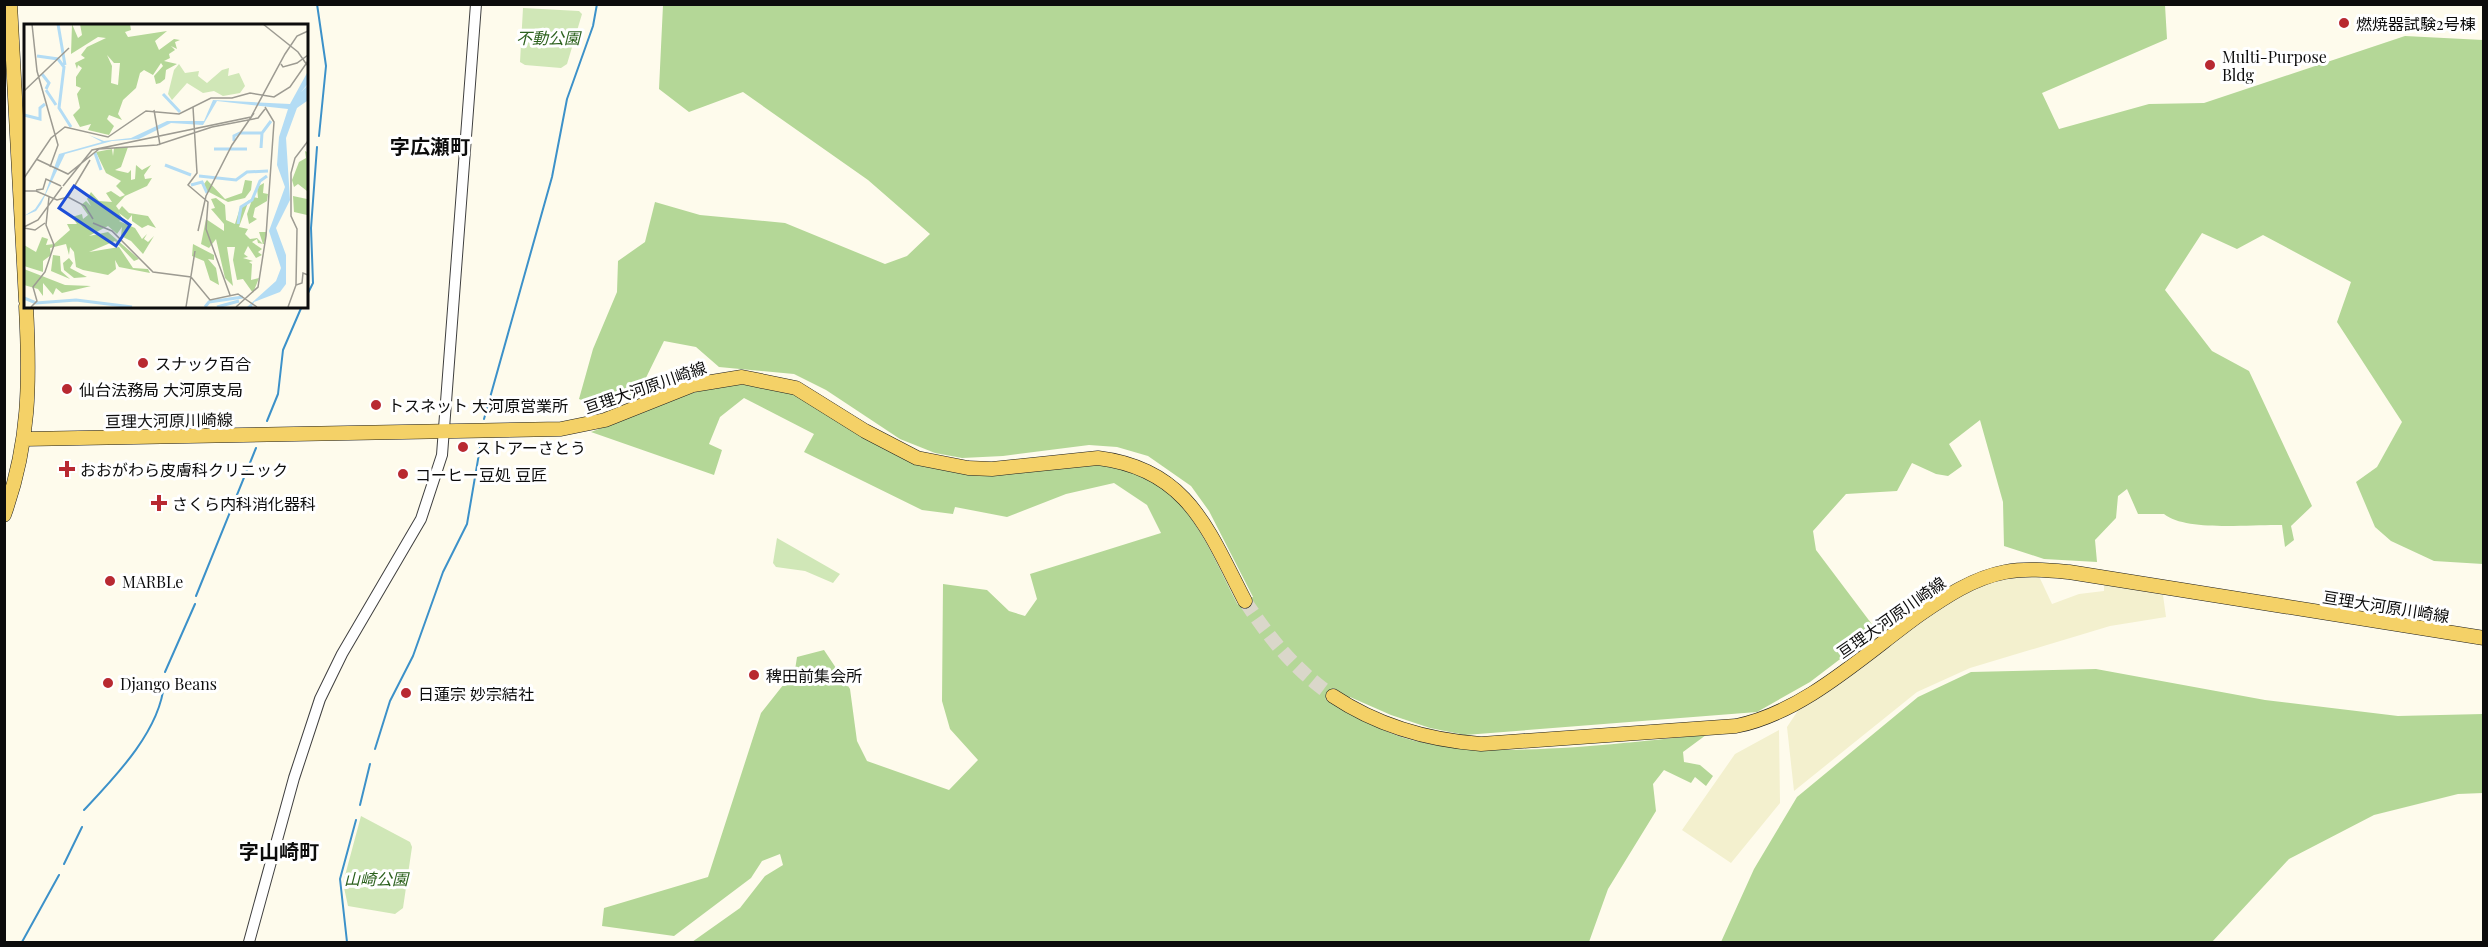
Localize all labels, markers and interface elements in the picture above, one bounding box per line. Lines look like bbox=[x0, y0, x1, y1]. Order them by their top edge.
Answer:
place label: 燃焼器試験2号棟 bbox=[2356, 13, 2476, 34]
marker: 燃焼器試験2号棟 bbox=[2337, 16, 2351, 30]
inset map bbox=[24, 24, 308, 308]
park label: 不動公園 bbox=[516, 27, 582, 48]
place label: Multi-Purpose Bldg bbox=[2222, 46, 2327, 85]
marker: Multi-Purpose Bldg bbox=[2203, 58, 2217, 72]
district label: 字広瀬町 bbox=[390, 132, 470, 159]
place label: スナック百合 bbox=[155, 353, 251, 374]
marker: スナック百合 bbox=[136, 356, 150, 370]
street label: 亘理大河原川崎線 bbox=[581, 356, 709, 418]
place label: 仙台法務局 大河原支局 bbox=[79, 379, 243, 400]
marker: 仙台法務局 大河原支局 bbox=[60, 382, 74, 396]
place label: トスネット 大河原営業所 bbox=[388, 395, 568, 416]
marker: トスネット 大河原営業所 bbox=[369, 398, 383, 412]
street label: 亘理大河原川崎線 bbox=[105, 408, 233, 432]
place label: ストアーさとう bbox=[475, 437, 586, 458]
marker: ストアーさとう bbox=[456, 440, 470, 454]
place label: おおがわら皮膚科クリニック bbox=[80, 459, 288, 480]
marker: おおがわら皮膚科クリニック bbox=[58, 460, 76, 478]
place label: コーヒー豆処 豆匠 bbox=[415, 464, 547, 485]
marker: コーヒー豆処 豆匠 bbox=[396, 467, 410, 481]
place label: さくら内科消化器科 bbox=[172, 493, 316, 514]
marker: さくら内科消化器科 bbox=[150, 494, 168, 512]
place label: MARBLe bbox=[122, 571, 183, 592]
street label: 亘理大河原川崎線 bbox=[1833, 572, 1949, 662]
marker: MARBLe bbox=[103, 574, 117, 588]
street label: 亘理大河原川崎線 bbox=[2321, 586, 2451, 626]
place label: 稗田前集会所 bbox=[766, 665, 862, 686]
marker: 稗田前集会所 bbox=[747, 668, 761, 682]
place label: Django Beans bbox=[120, 673, 217, 694]
marker: Django Beans bbox=[101, 676, 115, 690]
place label: 日蓮宗 妙宗結社 bbox=[418, 683, 534, 704]
marker: 日蓮宗 妙宗結社 bbox=[399, 686, 413, 700]
district label: 字山崎町 bbox=[239, 837, 319, 864]
park label: 山崎公園 bbox=[344, 868, 410, 889]

